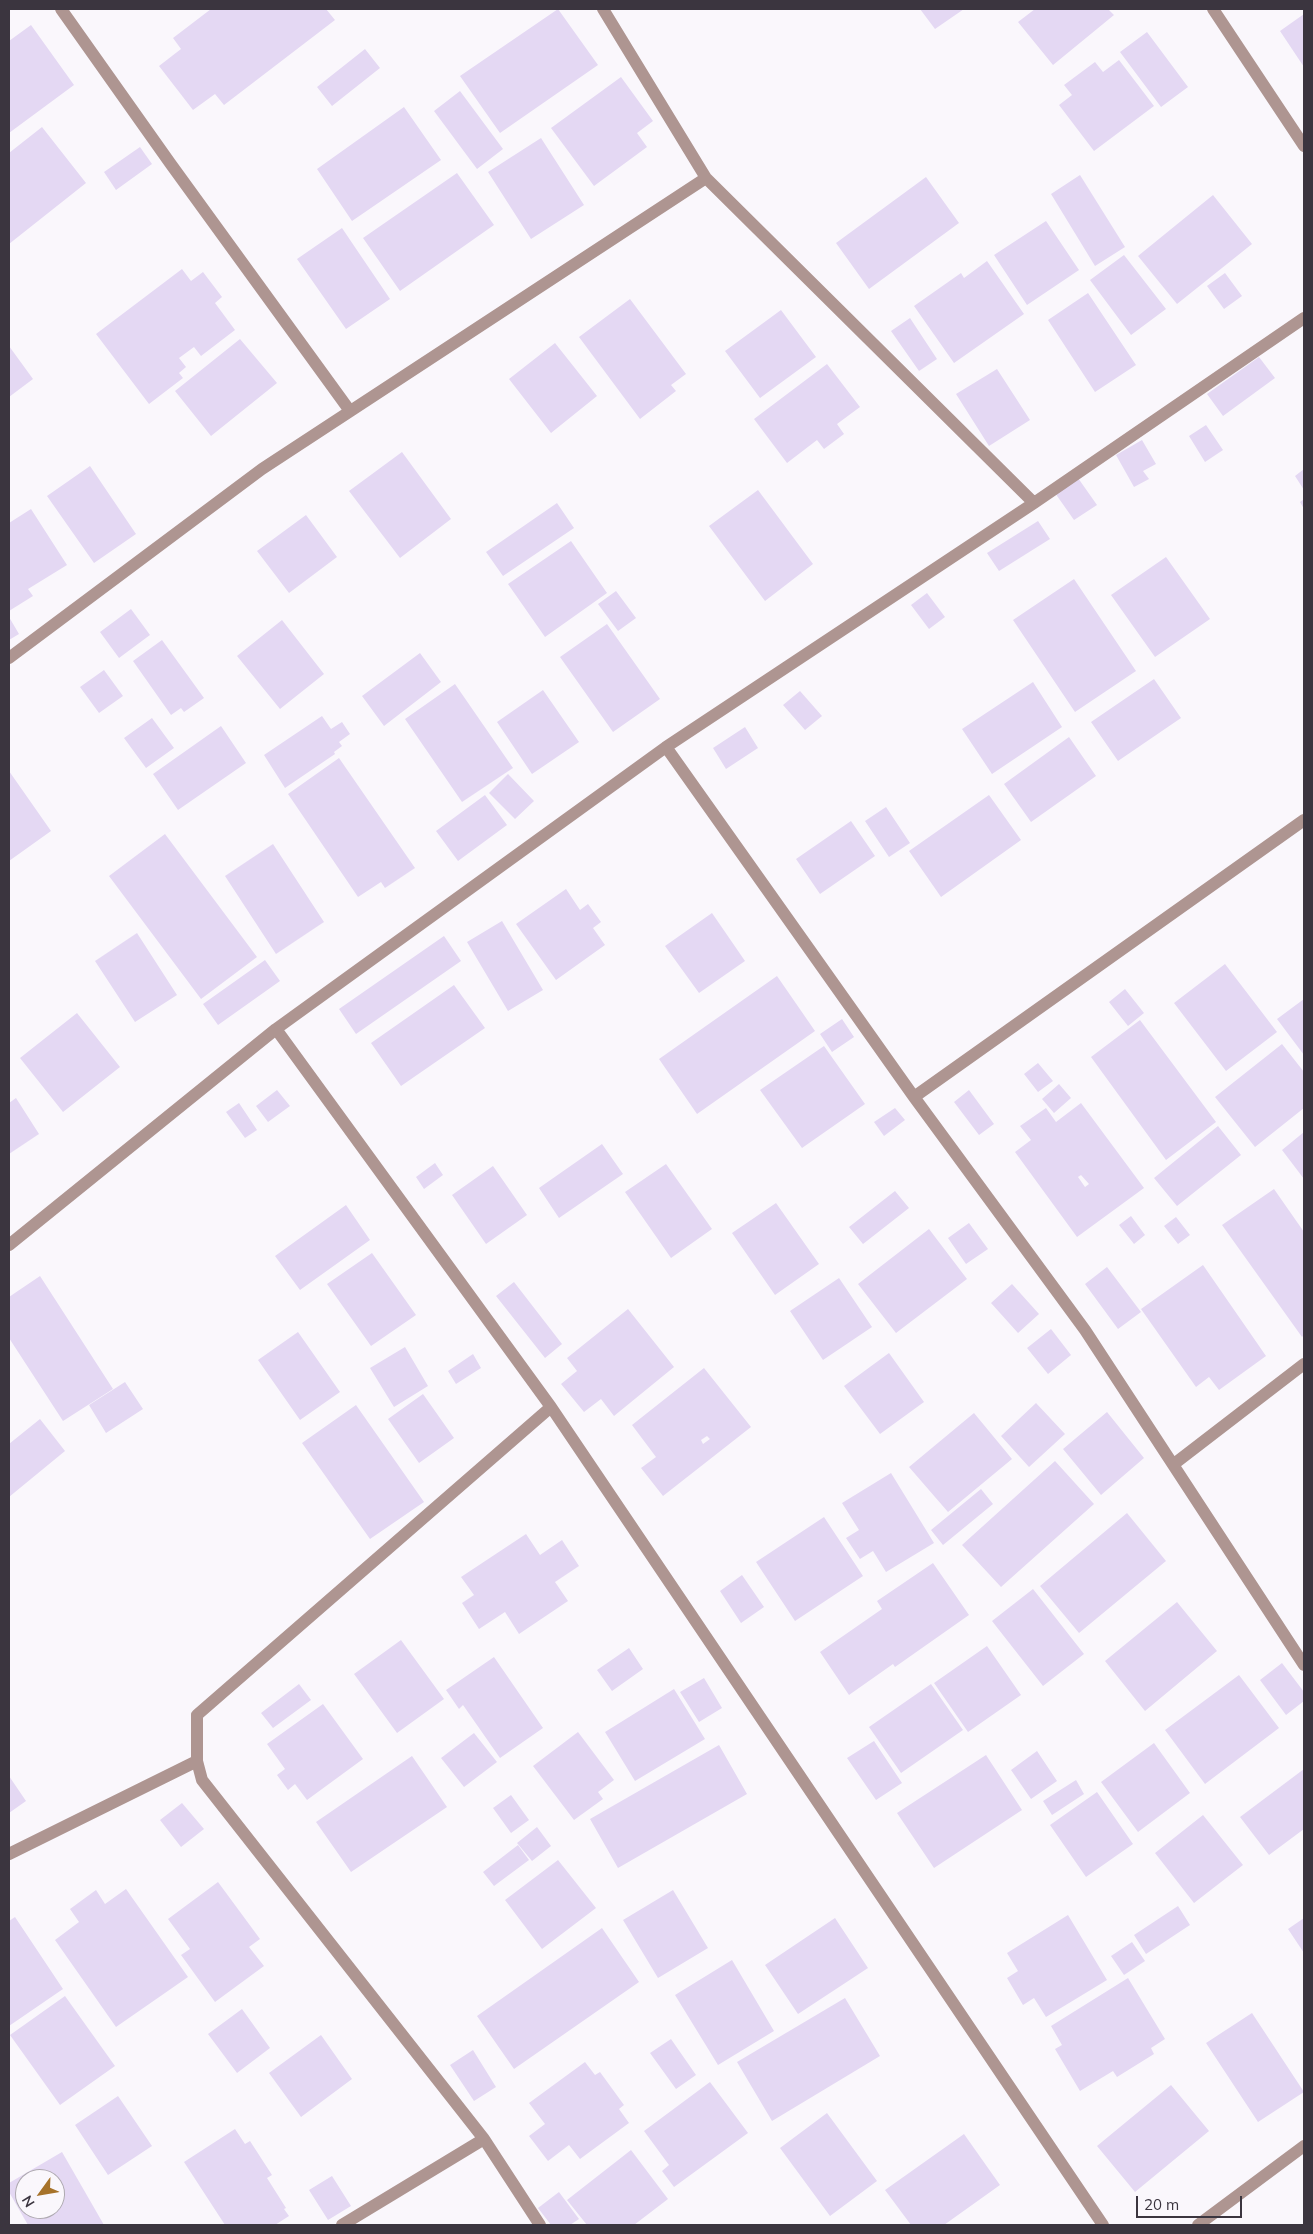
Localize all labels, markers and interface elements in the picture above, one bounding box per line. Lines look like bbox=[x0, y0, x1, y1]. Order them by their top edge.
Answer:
north arrow bbox=[15, 2169, 65, 2219]
scale bar bbox=[1138, 2186, 1244, 2218]
text: N bbox=[18, 2192, 39, 2211]
text: 20 m bbox=[1144, 2195, 1179, 2214]

